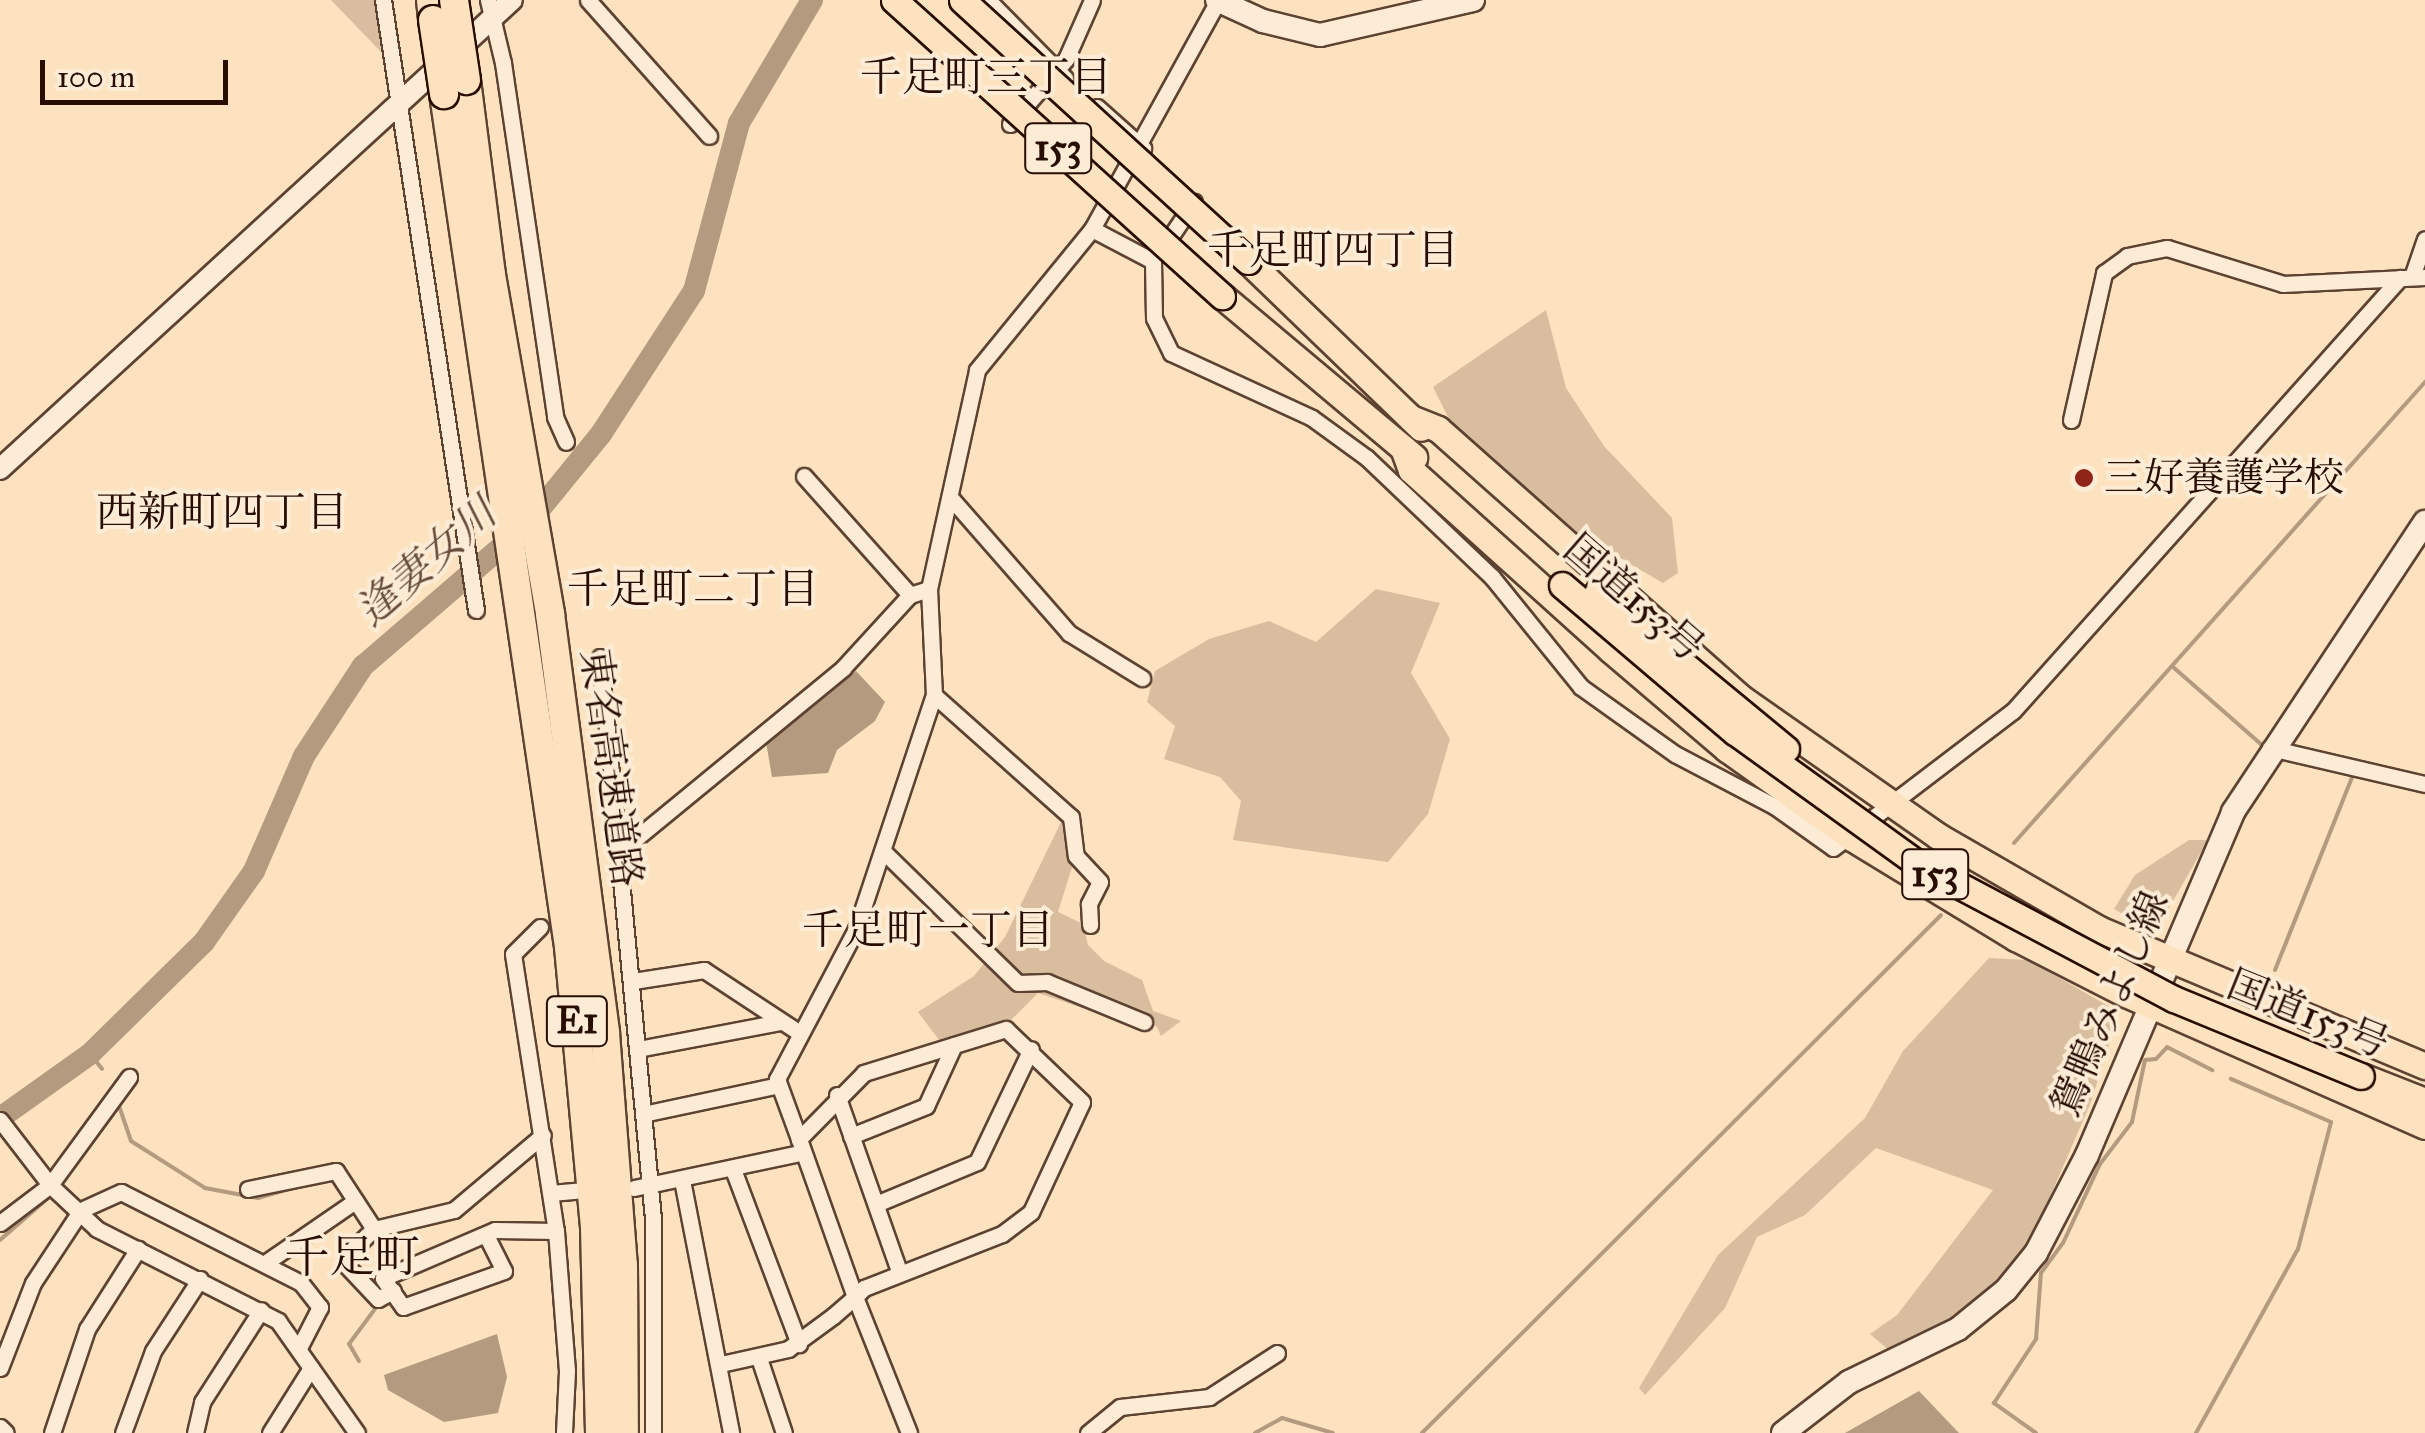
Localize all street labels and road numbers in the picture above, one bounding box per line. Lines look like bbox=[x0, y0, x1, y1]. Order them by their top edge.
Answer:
road number: 153 bbox=[1023, 115, 1093, 181]
street label: 国道153号 bbox=[1554, 524, 1714, 672]
street label: 東名高速道路 bbox=[571, 646, 651, 890]
road number: 153 bbox=[1900, 841, 1970, 907]
street label: 鴛鴨みよし線 bbox=[2041, 884, 2179, 1124]
street label: 国道153号 bbox=[2220, 960, 2396, 1068]
road number: E1 bbox=[544, 988, 610, 1054]

